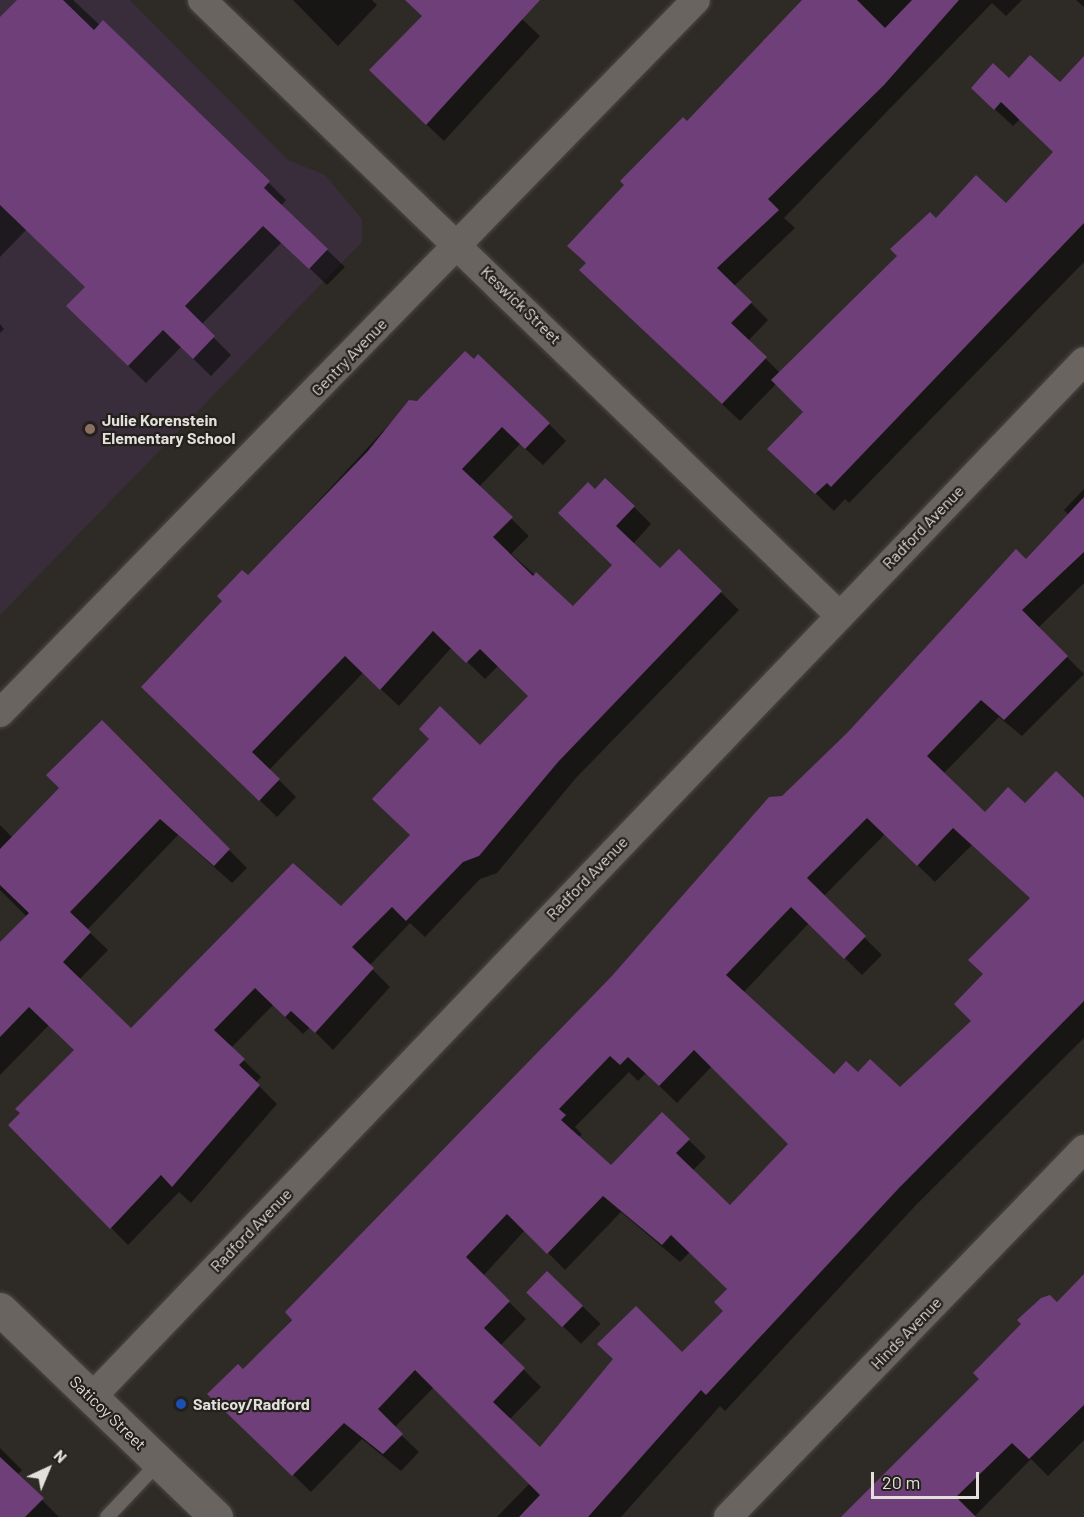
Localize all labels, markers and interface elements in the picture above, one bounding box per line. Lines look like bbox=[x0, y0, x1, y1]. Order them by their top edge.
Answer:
street label: Keswick Street bbox=[477, 262, 565, 348]
street label: Gentry Avenue bbox=[307, 314, 391, 400]
place label: Julie Korenstein Elementary School bbox=[102, 410, 235, 448]
marker: Julie Korenstein Elementary School bbox=[83, 422, 97, 436]
street label: Radford Avenue bbox=[878, 481, 968, 573]
street label: Radford Avenue bbox=[542, 832, 632, 924]
street label: Radford Avenue bbox=[206, 1184, 296, 1276]
street label: Hinds Avenue bbox=[867, 1293, 945, 1373]
street label: Saticoy Street bbox=[66, 1372, 150, 1454]
place label: Saticoy/Radford bbox=[193, 1394, 310, 1414]
marker: Saticoy/Radford bbox=[174, 1397, 188, 1411]
north arrow bbox=[18, 1439, 78, 1499]
text: N bbox=[50, 1445, 71, 1466]
scale bar bbox=[874, 1460, 982, 1498]
text: 20 m bbox=[882, 1471, 920, 1493]

